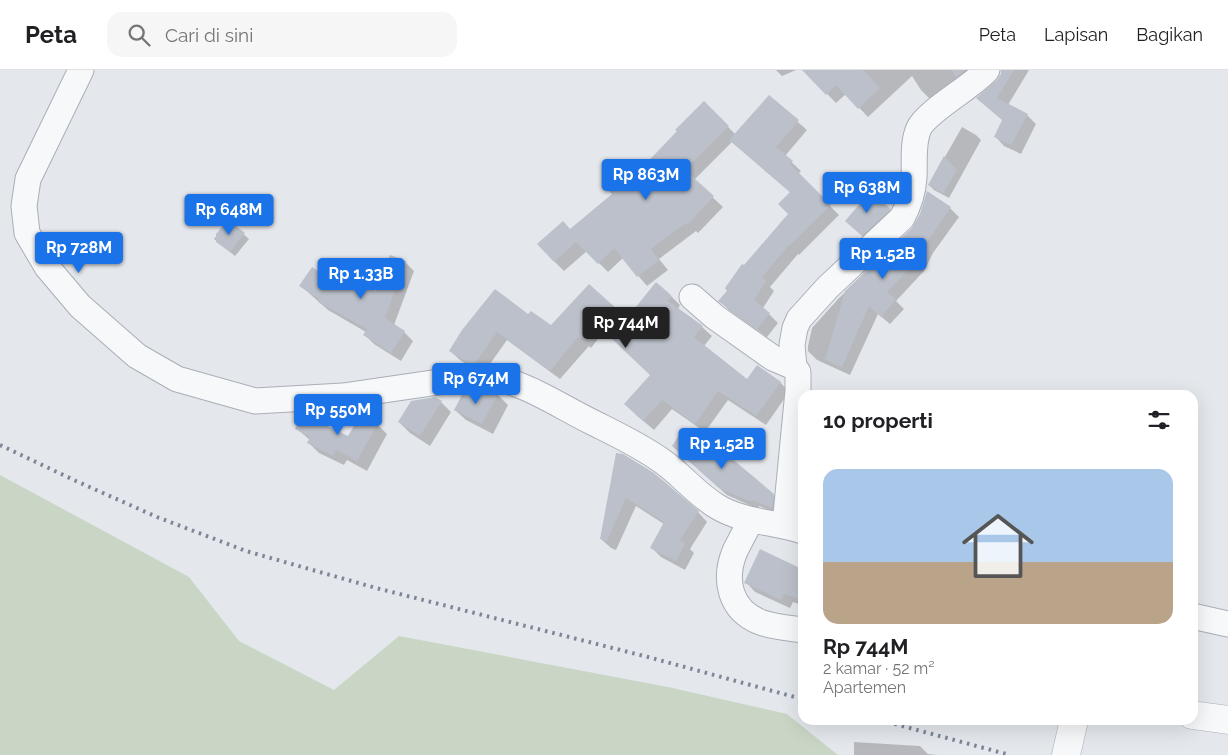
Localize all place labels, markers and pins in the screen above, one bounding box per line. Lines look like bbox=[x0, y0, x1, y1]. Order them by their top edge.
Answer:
pin: Rp 863M bbox=[600, 158, 692, 201]
pin: Rp 638M bbox=[821, 172, 913, 214]
pin: Rp 648M bbox=[183, 194, 275, 236]
pin: Rp 728M bbox=[33, 232, 125, 274]
pin: Rp 1.52B bbox=[831, 238, 935, 280]
pin: Rp 1.33B bbox=[309, 258, 413, 300]
pin: Rp 744M bbox=[580, 306, 672, 349]
pin: Rp 674M bbox=[430, 362, 522, 405]
pin: Rp 550M bbox=[292, 394, 384, 436]
pin: Rp 1.52B bbox=[670, 428, 774, 470]

